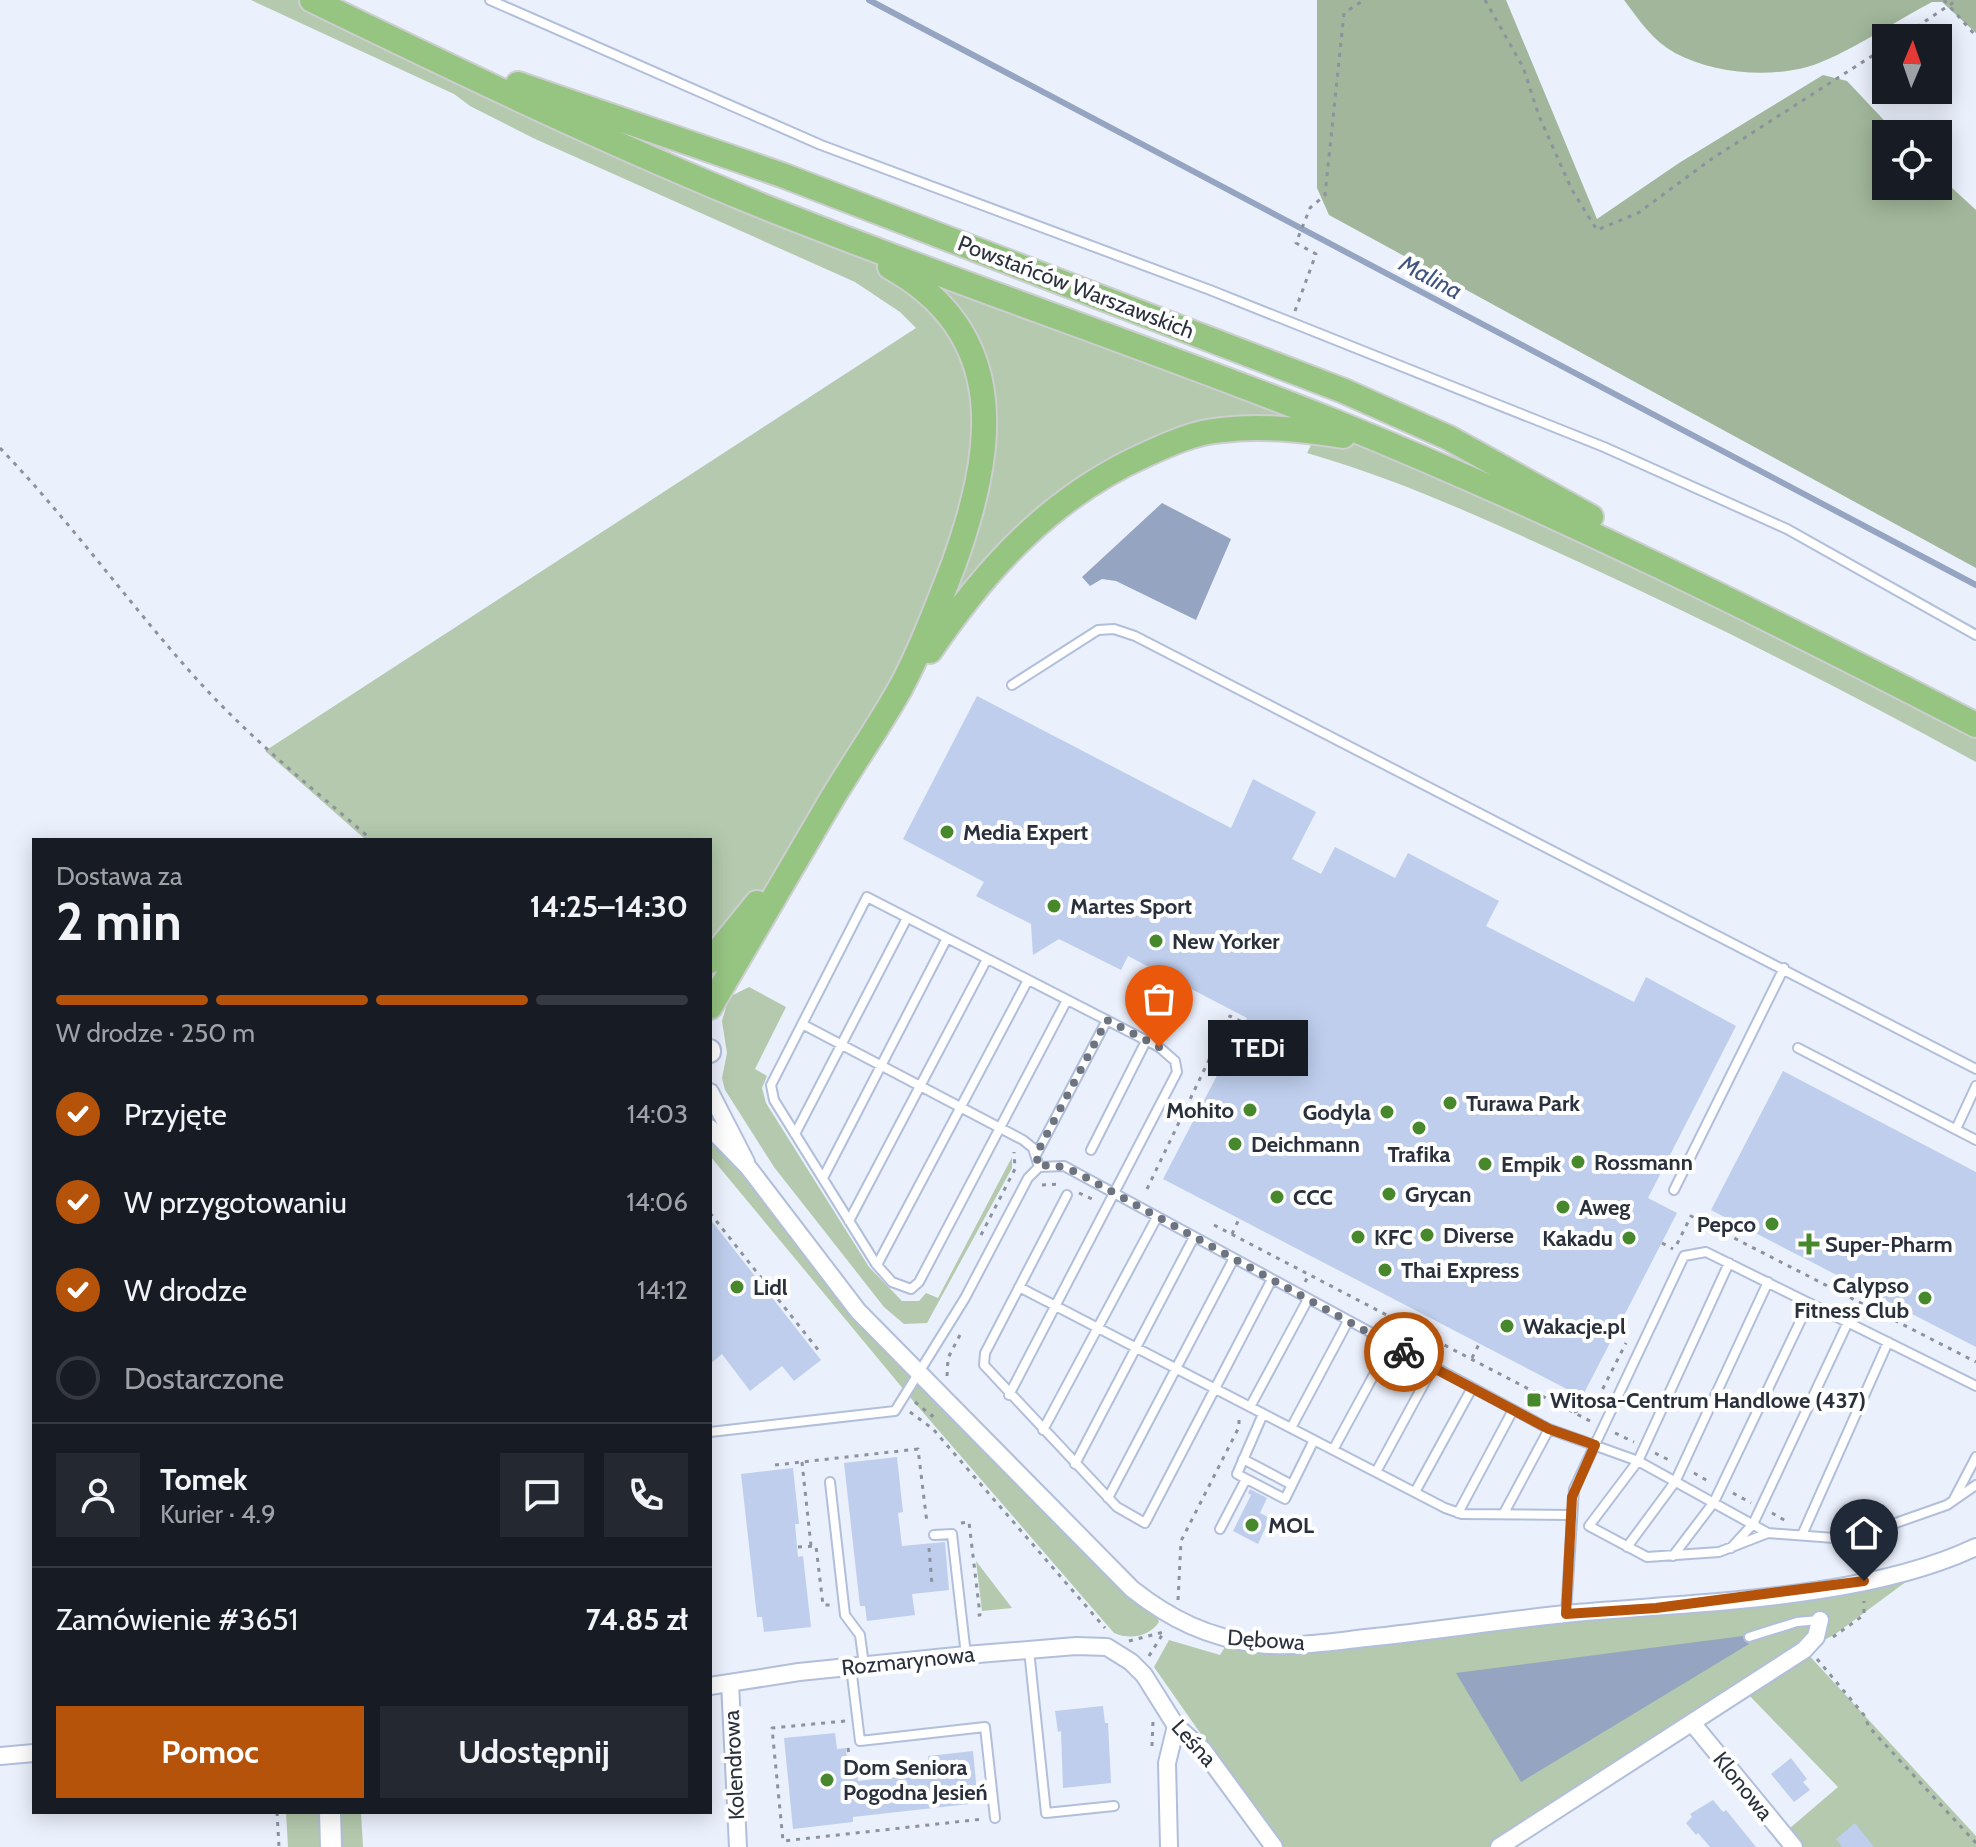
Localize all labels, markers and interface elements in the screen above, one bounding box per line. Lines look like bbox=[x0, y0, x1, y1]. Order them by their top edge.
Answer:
north arrow bbox=[1872, 24, 1952, 104]
map controls bbox=[1872, 24, 1952, 200]
button: locate bbox=[1872, 120, 1952, 200]
street label: Powstańców Warszawskich bbox=[954, 229, 1198, 345]
water label: Malina bbox=[1394, 248, 1467, 305]
place label: Media Expert bbox=[963, 819, 1089, 846]
marker: Media Expert bbox=[938, 823, 956, 841]
text: Dostawa za bbox=[56, 860, 183, 892]
text: 14:25–14:30 bbox=[530, 888, 688, 925]
text: 2 min bbox=[56, 890, 182, 953]
place label: Martes Sport bbox=[1070, 893, 1193, 920]
marker: Martes Sport bbox=[1045, 897, 1063, 915]
place label: New Yorker bbox=[1172, 928, 1280, 955]
marker: New Yorker bbox=[1147, 932, 1165, 950]
pin bbox=[1125, 965, 1193, 1047]
icon: bag bbox=[1137, 977, 1181, 1021]
text: W drodze · 250 m bbox=[56, 1017, 255, 1049]
callout: TEDi bbox=[1207, 1019, 1307, 1075]
text: TEDi bbox=[1231, 1032, 1285, 1064]
place label: Turawa Park bbox=[1466, 1090, 1580, 1117]
icon: check bbox=[56, 1092, 100, 1136]
marker: Turawa Park bbox=[1441, 1094, 1459, 1112]
text: Przyjęte bbox=[124, 1096, 227, 1133]
place label: Mohito bbox=[1166, 1097, 1234, 1124]
text: 14:03 bbox=[627, 1098, 688, 1130]
place label: Godyla bbox=[1303, 1099, 1371, 1126]
marker: Mohito bbox=[1241, 1101, 1259, 1119]
marker: Godyla bbox=[1378, 1103, 1396, 1121]
marker: Trafika bbox=[1410, 1119, 1428, 1137]
place label: Deichmann bbox=[1251, 1131, 1360, 1158]
marker: Deichmann bbox=[1226, 1135, 1244, 1153]
place label: Trafika bbox=[1388, 1141, 1450, 1168]
place label: Rossmann bbox=[1594, 1149, 1693, 1176]
place label: Empik bbox=[1501, 1151, 1561, 1178]
marker: Rossmann bbox=[1569, 1153, 1587, 1171]
marker: Empik bbox=[1476, 1155, 1494, 1173]
icon: check bbox=[56, 1180, 100, 1224]
place label: Grycan bbox=[1405, 1181, 1471, 1208]
text: W przygotowaniu bbox=[124, 1184, 347, 1221]
place label: CCC bbox=[1293, 1184, 1333, 1211]
marker: Grycan bbox=[1380, 1185, 1398, 1203]
text: 14:06 bbox=[626, 1186, 688, 1218]
marker: CCC bbox=[1268, 1188, 1286, 1206]
place label: Aweg bbox=[1579, 1194, 1630, 1221]
marker: Aweg bbox=[1554, 1198, 1572, 1216]
place label: Pepco bbox=[1697, 1211, 1756, 1238]
marker: Pepco bbox=[1763, 1215, 1781, 1233]
place label: Diverse bbox=[1443, 1222, 1514, 1249]
place label: KFC bbox=[1374, 1224, 1413, 1251]
place label: Kakadu bbox=[1542, 1225, 1613, 1252]
marker: Diverse bbox=[1418, 1226, 1436, 1244]
marker: KFC bbox=[1349, 1228, 1367, 1246]
marker: Kakadu bbox=[1620, 1229, 1638, 1247]
place label: Super-Pharm bbox=[1825, 1231, 1953, 1258]
marker: Super-Pharm bbox=[1800, 1235, 1818, 1253]
place label: Thai Express bbox=[1401, 1257, 1519, 1284]
marker: Thai Express bbox=[1376, 1261, 1394, 1279]
icon: check bbox=[56, 1268, 100, 1312]
text: W drodze bbox=[124, 1272, 247, 1309]
place label: Calypso Fitness Club bbox=[1794, 1272, 1909, 1324]
text: 14:12 bbox=[637, 1274, 688, 1306]
place label: Lidl bbox=[753, 1274, 788, 1301]
marker: Lidl bbox=[728, 1278, 746, 1296]
marker: Calypso Fitness Club bbox=[1916, 1289, 1934, 1307]
courier bbox=[1364, 1312, 1444, 1392]
place label: Wakacje.pl bbox=[1523, 1313, 1626, 1340]
marker: Wakacje.pl bbox=[1498, 1317, 1516, 1335]
icon: bike bbox=[1382, 1330, 1426, 1374]
text: Dostarczone bbox=[124, 1360, 284, 1397]
place label: Witosa-Centrum Handlowe (437) bbox=[1550, 1387, 1866, 1414]
marker: Witosa-Centrum Handlowe (437) bbox=[1525, 1391, 1543, 1409]
button: person bbox=[56, 1453, 140, 1537]
button: chat bbox=[500, 1453, 584, 1537]
button: phone bbox=[604, 1453, 688, 1537]
text: Tomek bbox=[160, 1461, 248, 1498]
text: Kurier · 4.9 bbox=[160, 1498, 276, 1530]
pin bbox=[1830, 1499, 1898, 1581]
icon: home bbox=[1842, 1511, 1886, 1555]
place label: MOL bbox=[1268, 1512, 1314, 1539]
marker: MOL bbox=[1243, 1516, 1261, 1534]
text: Zamówienie #3651 bbox=[56, 1601, 298, 1638]
text: 74.85 zł bbox=[586, 1601, 688, 1638]
street label: Dębowa bbox=[1226, 1624, 1306, 1656]
street label: Rozmarynowa bbox=[840, 1641, 976, 1681]
button: Pomoc bbox=[56, 1706, 364, 1798]
button: Udostępnij bbox=[380, 1706, 688, 1798]
street label: Kolendrowa bbox=[718, 1709, 750, 1821]
street label: Leśna bbox=[1166, 1714, 1222, 1772]
street label: Klonowa bbox=[1707, 1746, 1779, 1826]
place label: Dom Seniora Pogodna Jesień bbox=[843, 1754, 988, 1806]
marker: Dom Seniora Pogodna Jesień bbox=[818, 1771, 836, 1789]

